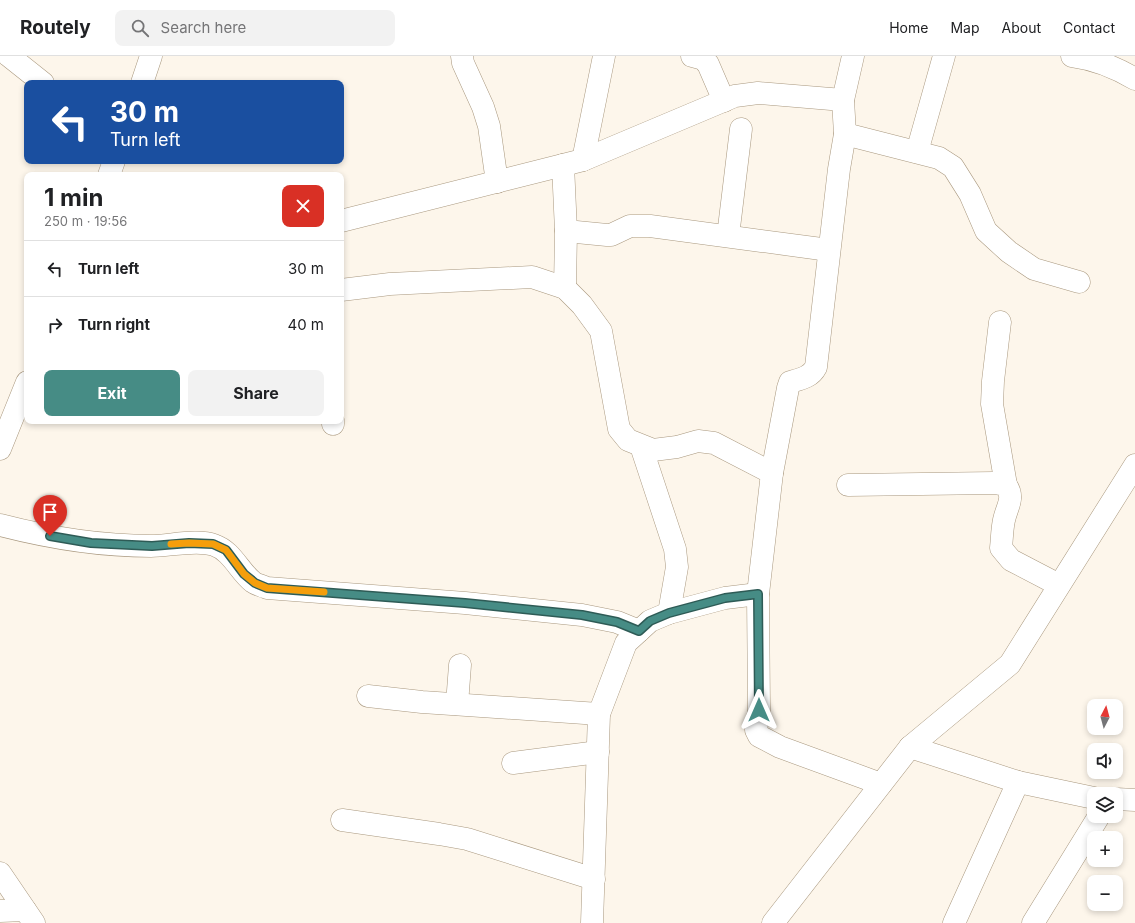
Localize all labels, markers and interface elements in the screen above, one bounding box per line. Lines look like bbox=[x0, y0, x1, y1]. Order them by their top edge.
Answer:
search box bbox=[115, 10, 395, 46]
text: Routely bbox=[20, 16, 91, 39]
icon: search bbox=[129, 17, 151, 39]
text: Search here bbox=[161, 18, 246, 37]
text: Home bbox=[889, 19, 928, 36]
text: Map bbox=[950, 19, 980, 36]
text: About bbox=[1002, 19, 1041, 36]
text: Contact bbox=[1063, 19, 1115, 36]
text: 30 m bbox=[110, 95, 179, 129]
icon: left bbox=[44, 96, 96, 148]
text: Turn left bbox=[110, 129, 180, 150]
text: 1 min bbox=[44, 183, 103, 212]
button: close bbox=[282, 185, 324, 227]
text: 250 m · 19:56 bbox=[44, 213, 127, 229]
icon: left bbox=[44, 258, 66, 280]
text: Turn left bbox=[78, 259, 139, 278]
text: 30 m bbox=[288, 259, 324, 278]
icon: right bbox=[44, 314, 66, 336]
text: Turn right bbox=[78, 315, 150, 334]
text: 40 m bbox=[287, 315, 324, 334]
button: Exit bbox=[44, 370, 180, 416]
button: Share bbox=[188, 370, 324, 416]
pin bbox=[33, 495, 67, 536]
icon: arrive bbox=[39, 501, 61, 523]
position arrow bbox=[738, 689, 780, 731]
north arrow bbox=[1087, 699, 1123, 735]
map controls bbox=[1087, 699, 1123, 911]
button: sound bbox=[1087, 743, 1123, 779]
button: layers bbox=[1087, 787, 1123, 823]
button: + bbox=[1087, 831, 1123, 867]
button: − bbox=[1087, 875, 1123, 911]

